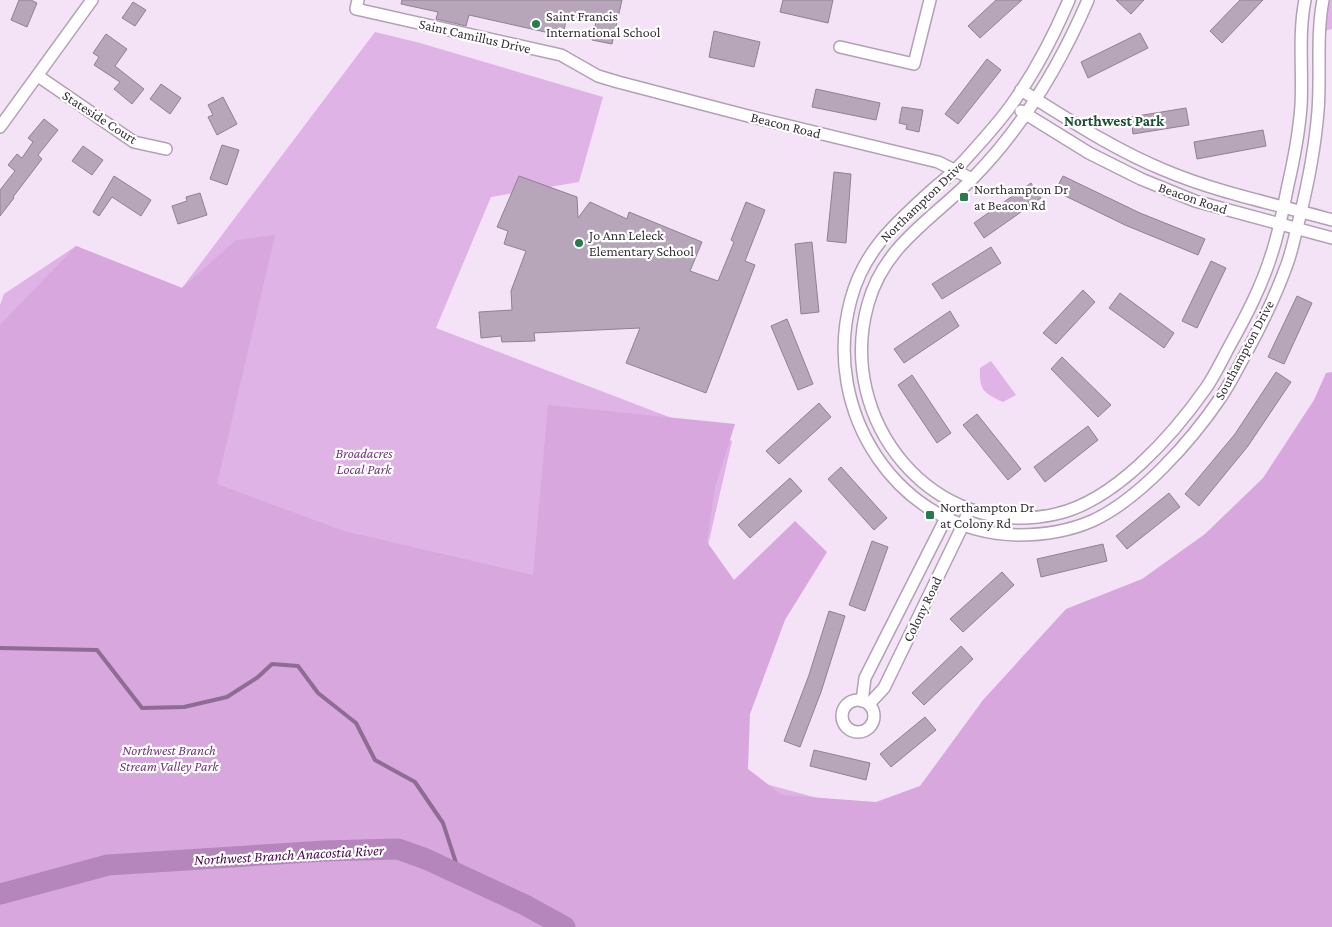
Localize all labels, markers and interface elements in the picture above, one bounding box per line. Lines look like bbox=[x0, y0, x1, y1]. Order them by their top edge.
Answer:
place label: Saint Francis International School bbox=[546, 8, 661, 40]
street label: Saint Camillus Drive bbox=[417, 15, 533, 57]
marker: Saint Francis International School bbox=[530, 18, 542, 30]
street label: Stateside Court bbox=[60, 87, 141, 147]
street label: Beacon Road bbox=[749, 109, 823, 142]
district label: Northwest Park bbox=[1064, 113, 1165, 129]
street label: Northampton Drive bbox=[877, 157, 967, 245]
street label: Beacon Road bbox=[1157, 179, 1230, 217]
place label: Northampton Dr at Beacon Rd bbox=[974, 181, 1068, 213]
marker: Northampton Dr at Beacon Rd bbox=[958, 191, 970, 203]
place label: Jo Ann Leleck Elementary School bbox=[587, 227, 694, 259]
marker: Jo Ann Leleck Elementary School bbox=[573, 237, 585, 249]
street label: Southampton Drive bbox=[1211, 298, 1277, 402]
park label: Broadacres Local Park bbox=[335, 445, 393, 477]
place label: Northampton Dr at Colony Rd bbox=[940, 499, 1034, 531]
marker: Northampton Dr at Colony Rd bbox=[924, 509, 936, 521]
street label: Colony Road bbox=[899, 573, 945, 644]
park label: Northwest Branch Stream Valley Park bbox=[120, 742, 219, 774]
water label: Northwest Branch Anacostia River bbox=[194, 842, 385, 868]

